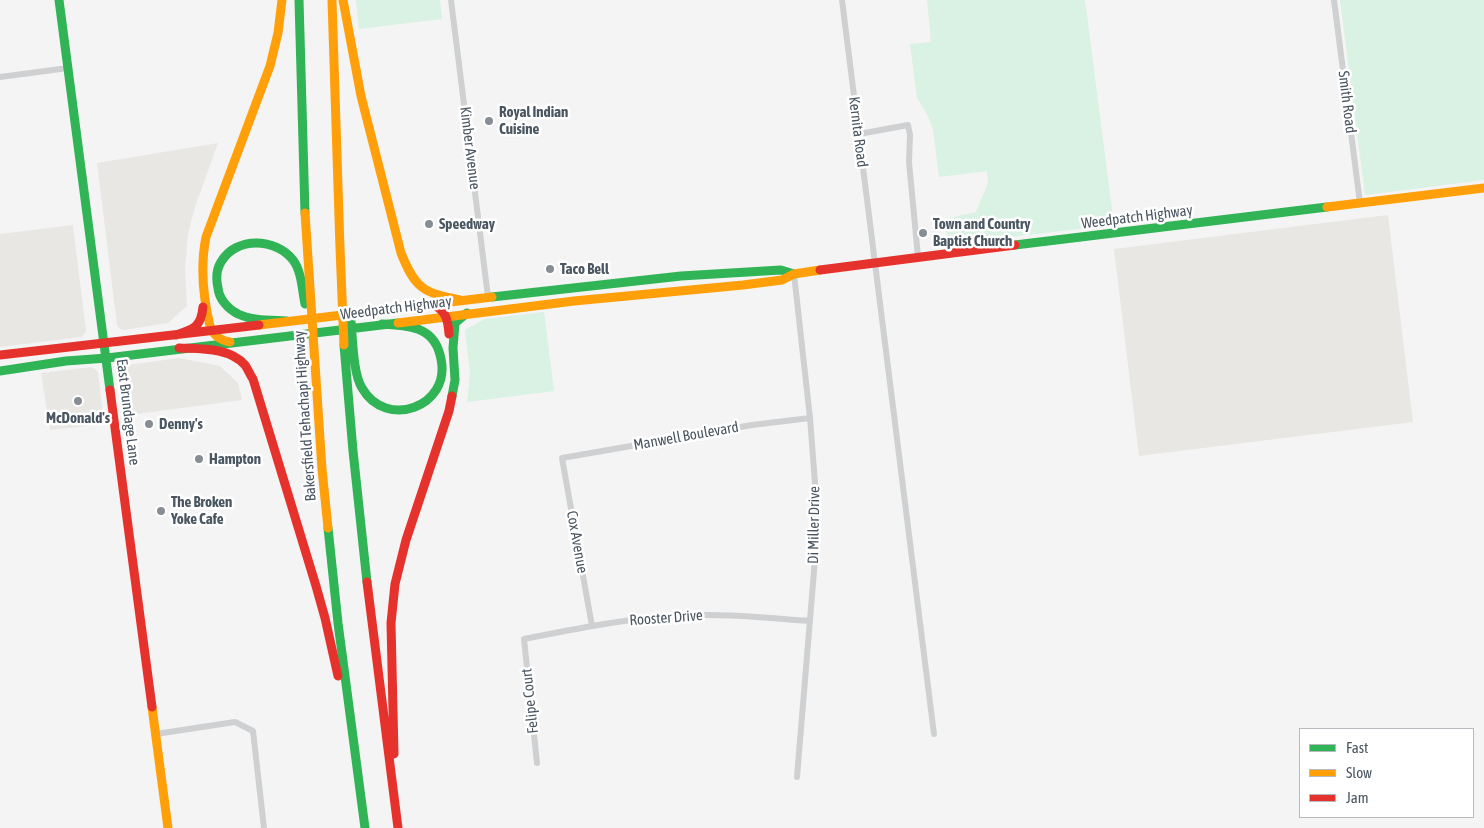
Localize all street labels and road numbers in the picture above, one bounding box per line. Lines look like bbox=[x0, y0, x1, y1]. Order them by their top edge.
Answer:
street label: Smith Road bbox=[1334, 70, 1360, 134]
street label: Kernita Road bbox=[845, 96, 871, 168]
street label: Kimber Avenue bbox=[456, 105, 484, 191]
street label: Weedpatch Highway bbox=[1080, 201, 1194, 233]
street label: Weedpatch Highway bbox=[339, 292, 453, 324]
street label: Bakersfield Tehachapi Highway bbox=[290, 330, 320, 502]
street label: East Brundage Lane bbox=[113, 358, 143, 466]
street label: Manwell Boulevard bbox=[632, 418, 740, 454]
street label: Di Miller Drive bbox=[804, 486, 824, 564]
street label: Cox Avenue bbox=[563, 509, 591, 575]
street label: Rooster Drive bbox=[629, 606, 703, 630]
street label: Felipe Court bbox=[518, 667, 542, 735]

